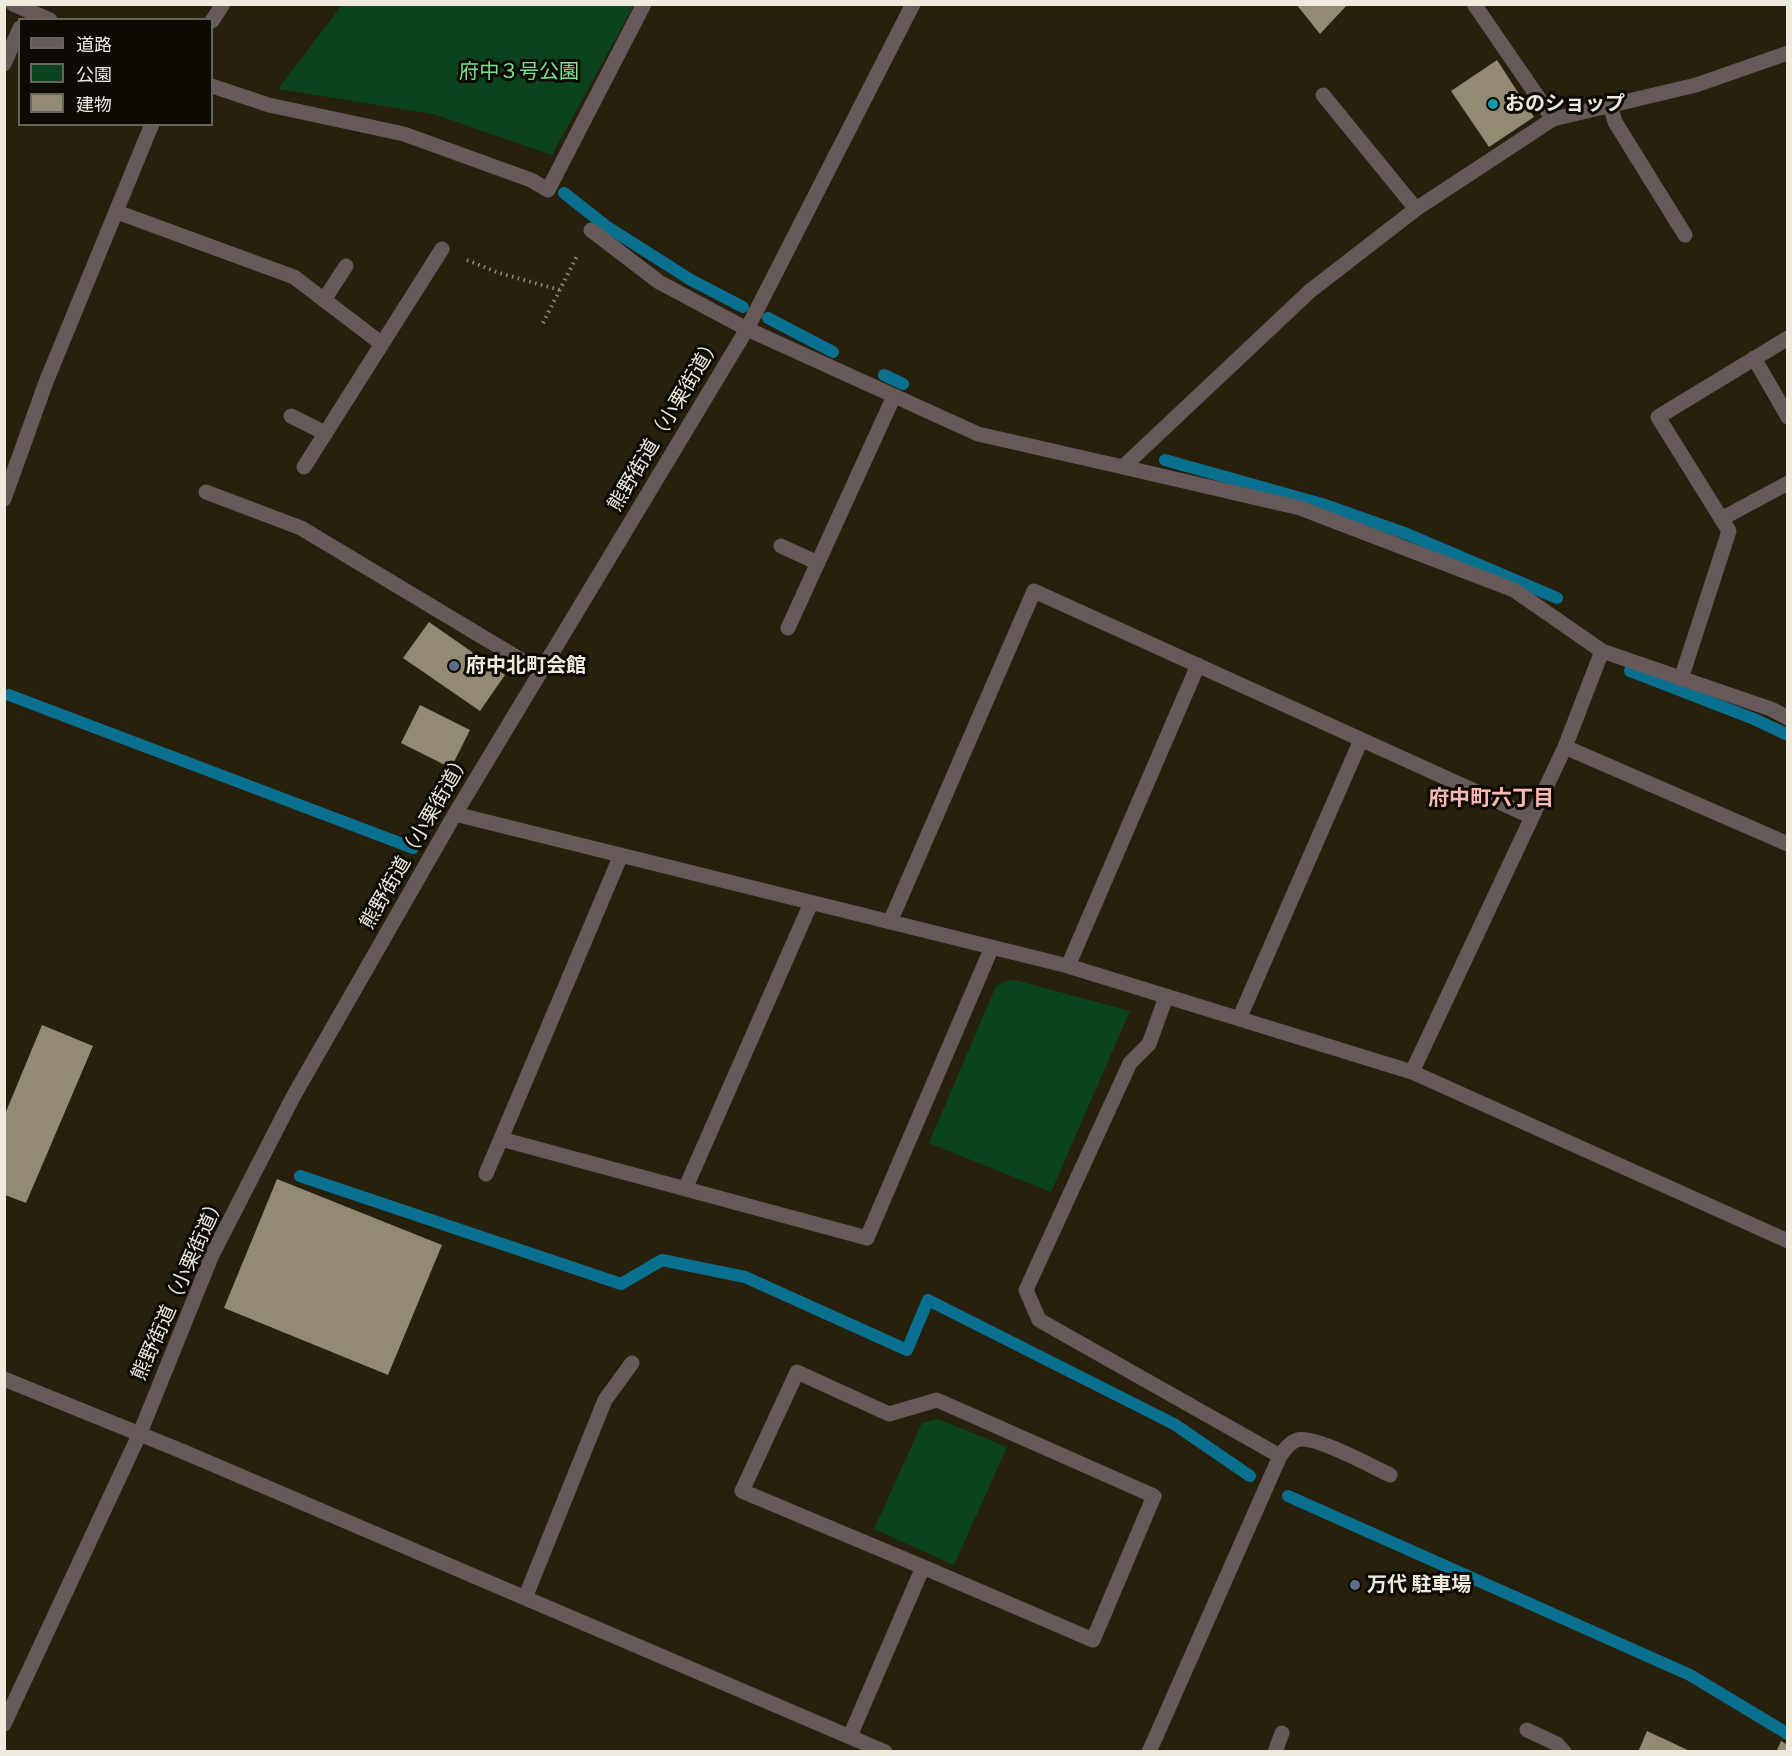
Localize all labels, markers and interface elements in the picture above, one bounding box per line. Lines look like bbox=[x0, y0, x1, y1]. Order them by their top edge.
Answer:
legend bbox=[18, 18, 213, 126]
text: 道路 bbox=[76, 34, 112, 56]
park label: 府中３号公園 bbox=[459, 60, 579, 84]
text: 公園 bbox=[76, 64, 112, 86]
place label: おのショップ bbox=[1505, 92, 1625, 116]
text: 建物 bbox=[76, 94, 112, 116]
marker: おのショップ bbox=[1486, 97, 1500, 111]
street label: 熊野街道（小栗街道） bbox=[603, 332, 727, 516]
place label: 府中北町会館 bbox=[466, 654, 586, 678]
marker: 府中北町会館 bbox=[447, 659, 461, 673]
street label: 熊野街道（小栗街道） bbox=[356, 748, 476, 934]
district label: 府中町六丁目 bbox=[1428, 786, 1554, 812]
street label: 熊野街道（小栗街道） bbox=[127, 1192, 231, 1384]
place label: 万代 駐車場 bbox=[1367, 1573, 1471, 1597]
marker: 万代 駐車場 bbox=[1348, 1578, 1362, 1592]

